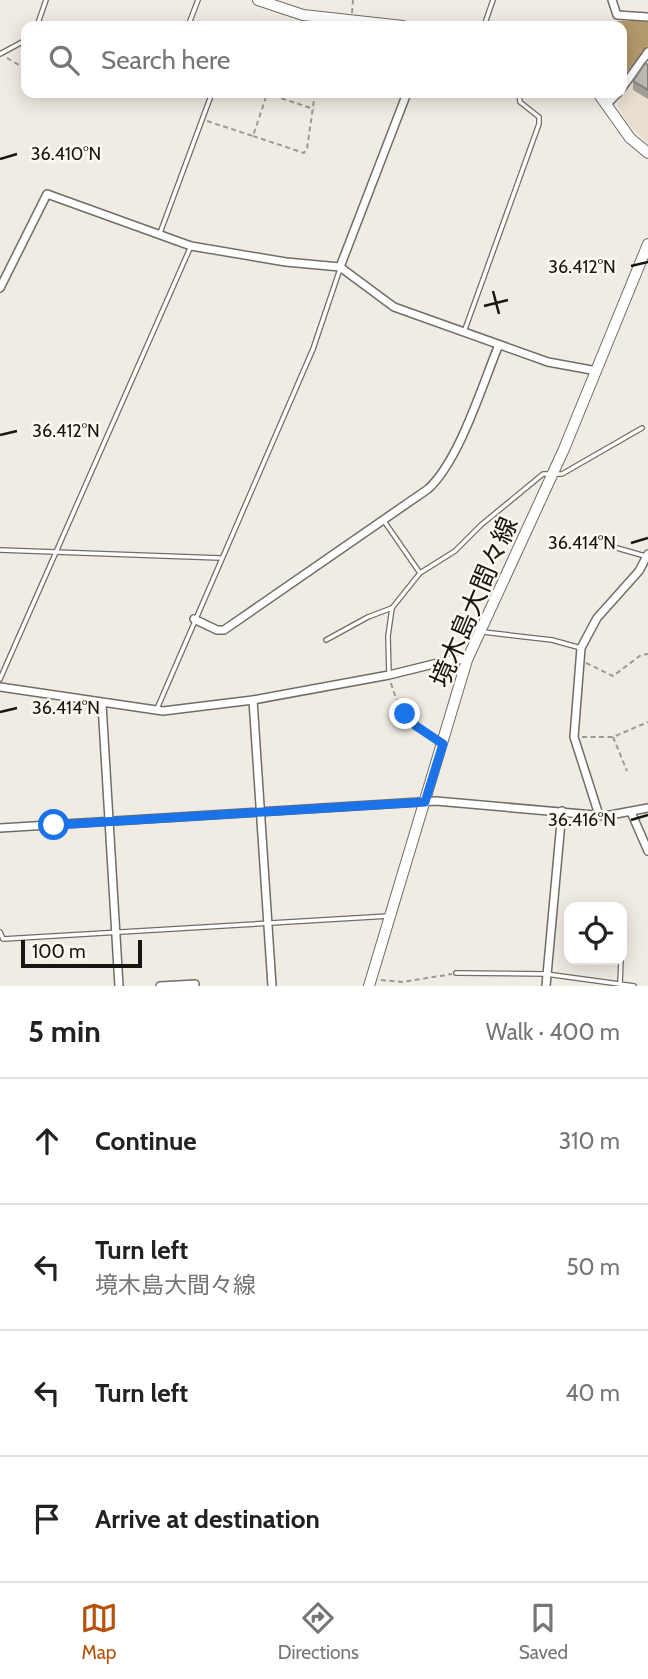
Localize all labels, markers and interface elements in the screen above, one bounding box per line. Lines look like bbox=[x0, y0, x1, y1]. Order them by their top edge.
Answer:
search box bbox=[21, 21, 627, 98]
icon: search bbox=[45, 41, 83, 79]
text: Search here bbox=[101, 44, 230, 76]
text: 36.410°N bbox=[31, 143, 101, 165]
text: 36.412°N bbox=[548, 256, 616, 278]
text: 36.412°N bbox=[32, 420, 100, 442]
street label: 境木島大間々線 bbox=[424, 512, 524, 692]
text: 36.414°N bbox=[548, 532, 616, 554]
text: 36.414°N bbox=[32, 697, 100, 719]
route end bbox=[389, 698, 420, 729]
route start bbox=[38, 809, 69, 840]
text: 36.416°N bbox=[548, 809, 616, 831]
map controls bbox=[564, 902, 627, 965]
button: locate bbox=[564, 902, 627, 965]
scale bar bbox=[21, 937, 142, 969]
text: 100 m bbox=[32, 940, 86, 963]
text: 5 min bbox=[28, 1013, 101, 1050]
text: Walk · 400 m bbox=[486, 1018, 620, 1046]
icon: ahead bbox=[28, 1122, 66, 1160]
text: Continue bbox=[95, 1125, 197, 1157]
text: 310 m bbox=[559, 1127, 620, 1155]
text: Turn left bbox=[95, 1234, 188, 1266]
icon: left bbox=[28, 1248, 66, 1286]
text: 50 m bbox=[566, 1253, 620, 1281]
text: 境木島大間々線 bbox=[95, 1271, 256, 1299]
icon: left bbox=[28, 1374, 66, 1412]
text: Turn left bbox=[95, 1377, 188, 1409]
text: 40 m bbox=[565, 1379, 620, 1407]
icon: arrive bbox=[28, 1500, 66, 1538]
text: Arrive at destination bbox=[95, 1503, 320, 1535]
tab: Map bbox=[80, 1599, 118, 1664]
tab: Directions bbox=[278, 1599, 359, 1664]
tab: Saved bbox=[519, 1599, 568, 1664]

